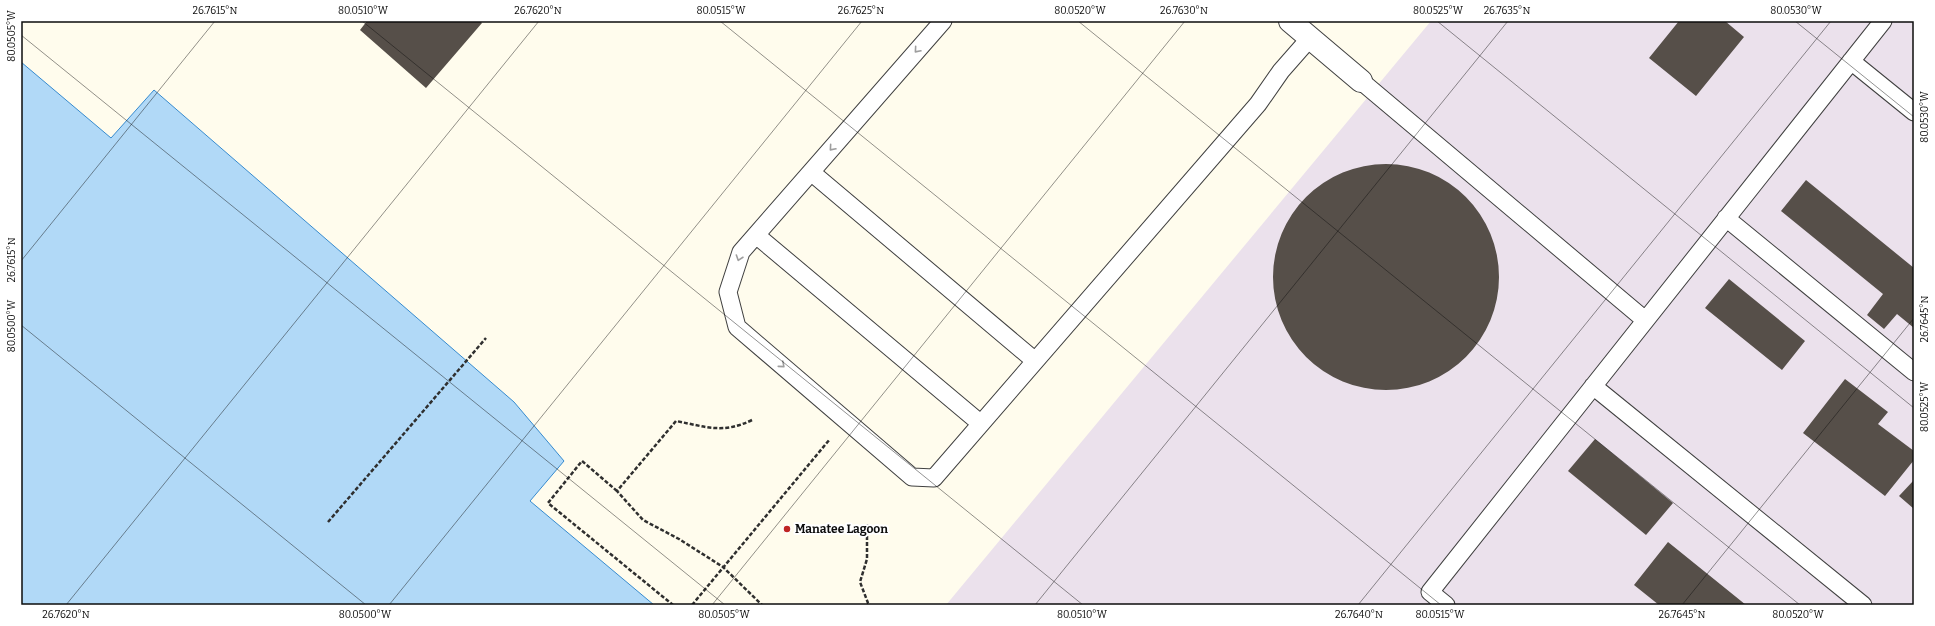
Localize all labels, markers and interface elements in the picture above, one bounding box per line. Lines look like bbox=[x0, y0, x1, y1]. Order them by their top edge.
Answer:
text: 26.7615°N bbox=[192, 5, 238, 17]
text: 80.0510°W bbox=[338, 5, 389, 17]
text: 26.7620°N bbox=[514, 5, 562, 17]
text: 80.0515°W bbox=[697, 5, 746, 17]
text: 26.7625°N bbox=[838, 5, 884, 17]
text: 80.0520°W bbox=[1054, 5, 1106, 17]
text: 26.7630°N bbox=[1160, 5, 1208, 17]
text: 80.0525°W bbox=[1413, 5, 1464, 17]
text: 26.7635°N bbox=[1484, 5, 1530, 17]
text: 80.0530°W bbox=[1770, 5, 1823, 17]
text: 80.0505°W bbox=[6, 10, 18, 62]
one-way arrow bbox=[915, 46, 922, 53]
text: 80.0530°W bbox=[1919, 90, 1931, 143]
one-way arrow bbox=[829, 144, 836, 151]
text: 26.7615°N bbox=[6, 237, 18, 283]
one-way arrow bbox=[736, 255, 744, 262]
text: 26.7645°N bbox=[1919, 295, 1931, 343]
text: 80.0500°W bbox=[6, 299, 18, 352]
one-way arrow bbox=[777, 360, 784, 367]
text: 80.0525°W bbox=[1919, 381, 1931, 432]
place label: Manatee Lagoon bbox=[795, 522, 888, 536]
marker: Manatee Lagoon bbox=[782, 524, 792, 534]
text: 26.7620°N bbox=[42, 609, 90, 621]
text: 80.0500°W bbox=[339, 609, 392, 621]
text: 80.0505°W bbox=[698, 609, 750, 621]
text: 80.0510°W bbox=[1057, 609, 1108, 621]
text: 26.7640°N bbox=[1335, 609, 1383, 621]
text: 80.0515°W bbox=[1416, 609, 1465, 621]
text: 26.7645°N bbox=[1658, 609, 1706, 621]
text: 80.0520°W bbox=[1772, 609, 1824, 621]

